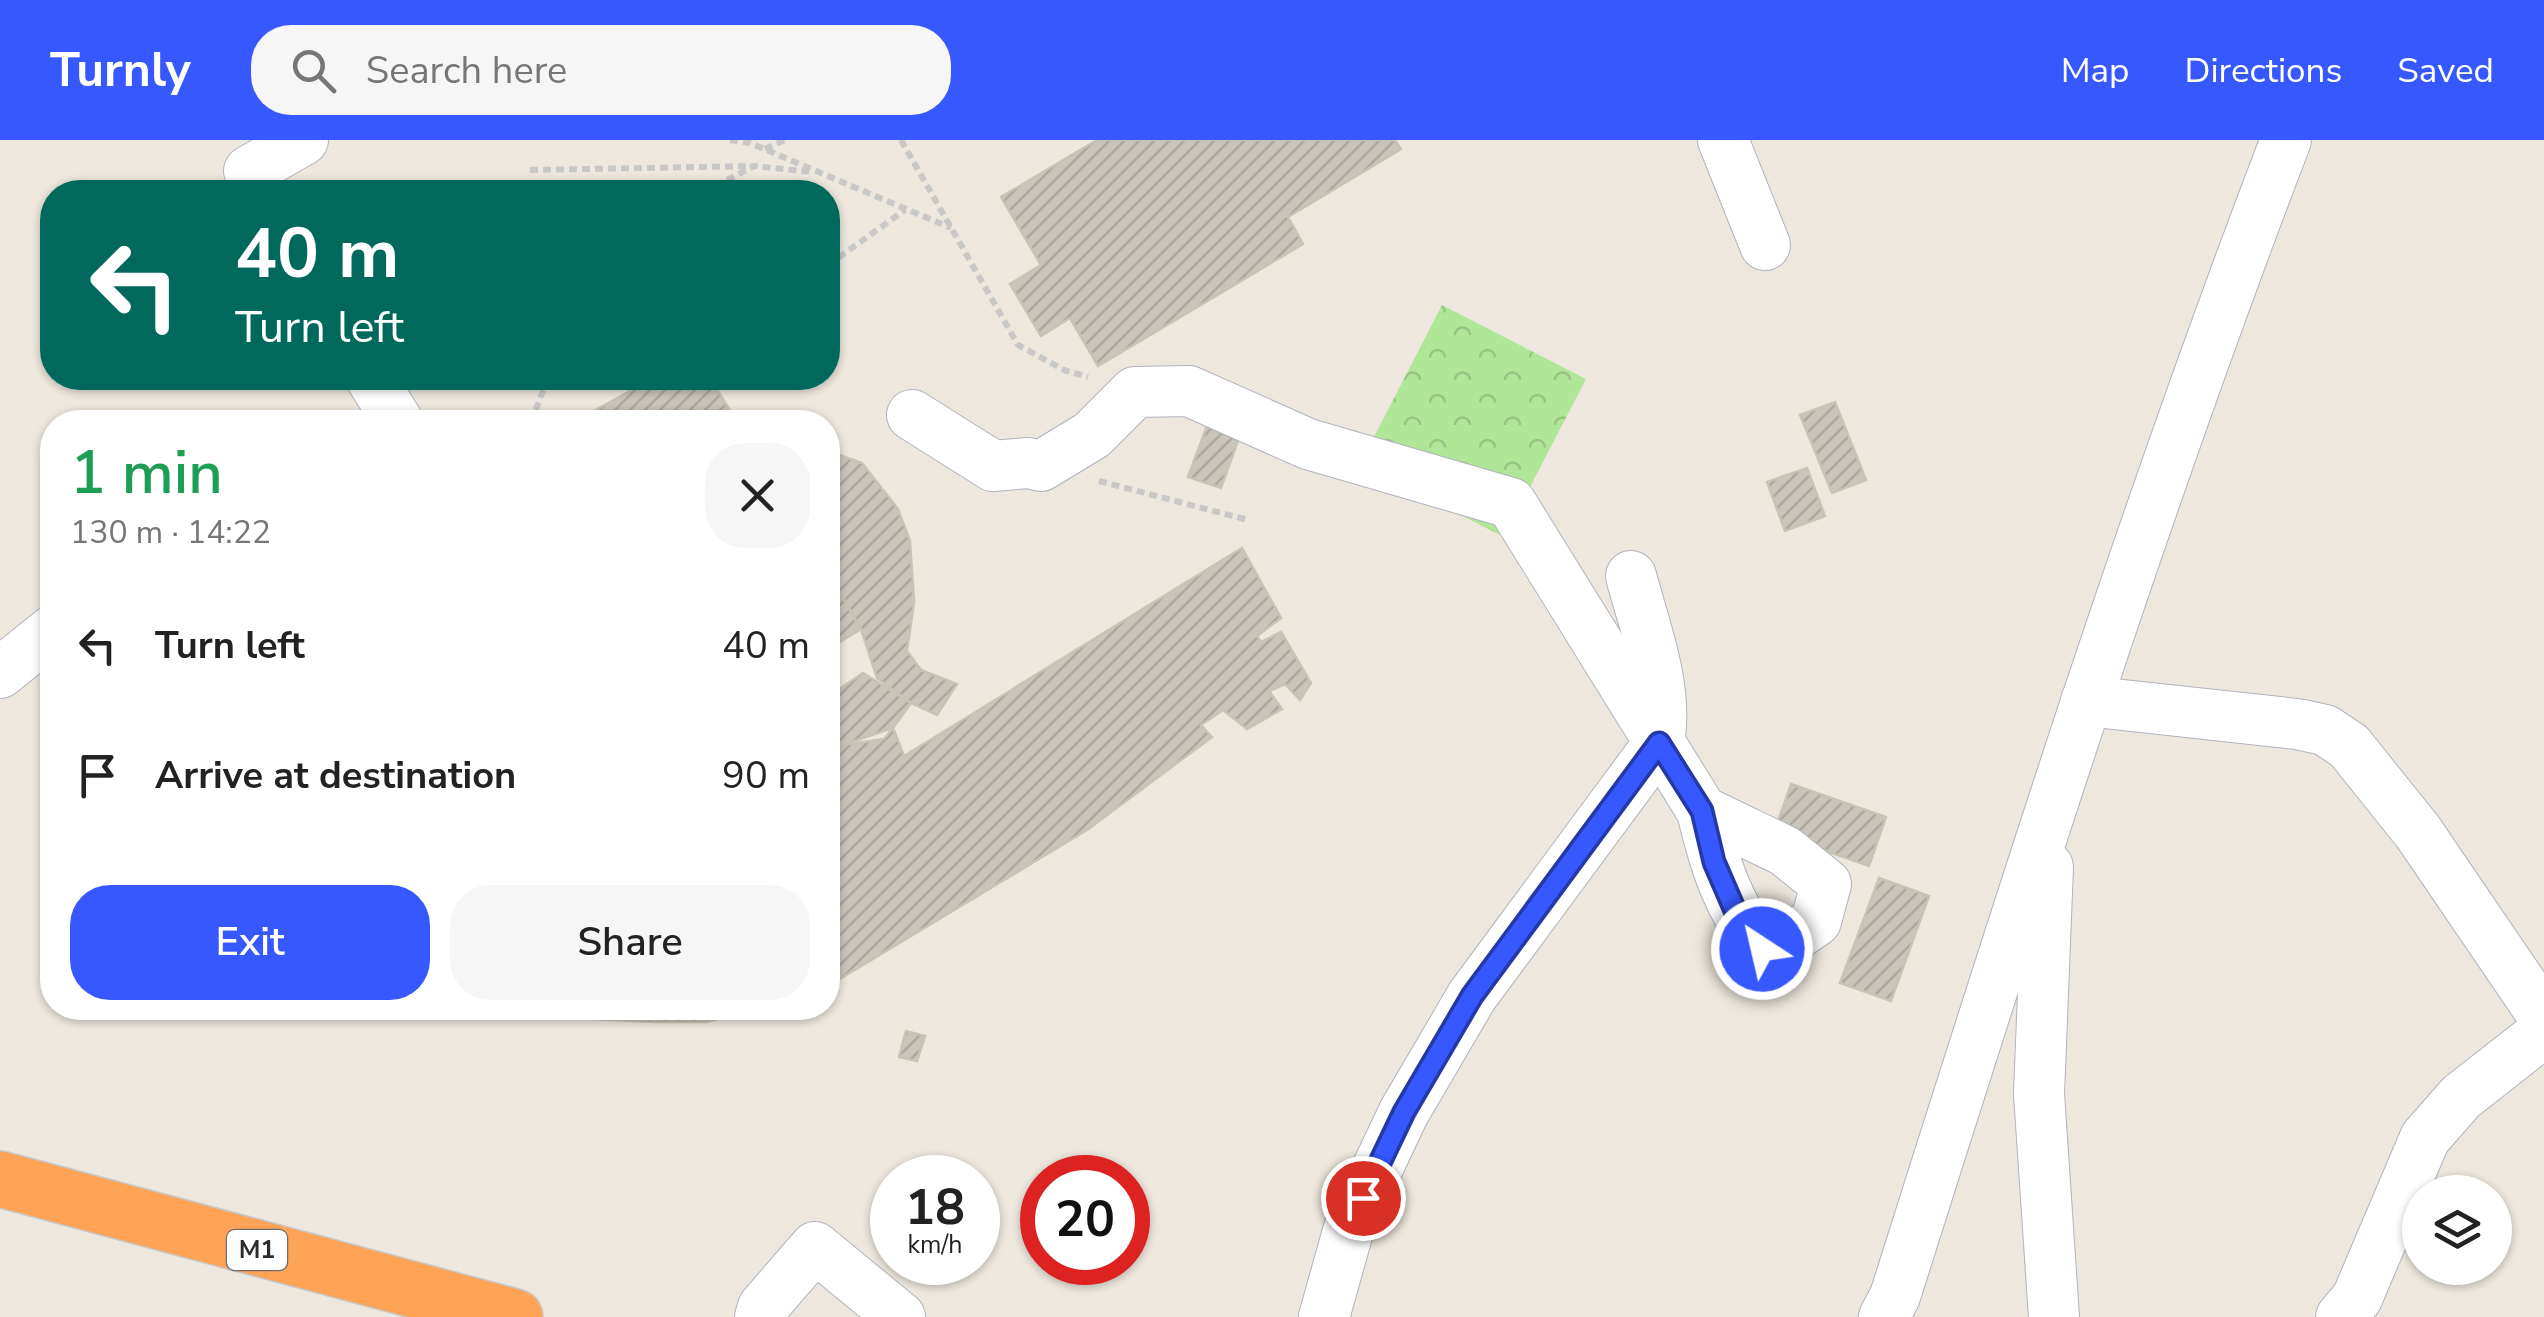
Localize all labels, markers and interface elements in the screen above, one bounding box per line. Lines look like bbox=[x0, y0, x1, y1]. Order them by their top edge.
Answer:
search box bbox=[251, 25, 951, 115]
text: Turnly bbox=[50, 37, 191, 103]
icon: search bbox=[286, 43, 341, 98]
text: Search here bbox=[366, 45, 567, 96]
text: Map bbox=[2061, 47, 2130, 94]
text: Directions bbox=[2185, 47, 2342, 94]
text: Saved bbox=[2397, 47, 2494, 94]
text: 40 m bbox=[235, 206, 399, 302]
icon: left bbox=[70, 220, 200, 350]
text: Turn left bbox=[235, 297, 404, 358]
text: 1 min bbox=[70, 432, 223, 514]
button: close bbox=[705, 443, 810, 548]
text: 130 m · 14:22 bbox=[70, 511, 271, 554]
icon: left bbox=[70, 618, 125, 673]
text: Turn left bbox=[155, 620, 305, 671]
text: 40 m bbox=[722, 620, 810, 671]
icon: arrive bbox=[70, 748, 125, 803]
text: Arrive at destination bbox=[155, 750, 516, 801]
text: 90 m bbox=[722, 750, 810, 801]
button: Exit bbox=[70, 885, 430, 1000]
button: Share bbox=[450, 885, 810, 1000]
position arrow bbox=[1710, 897, 1814, 1001]
speed limit sign: 20 bbox=[1020, 1155, 1150, 1285]
pin bbox=[1321, 1156, 1406, 1241]
icon: arrive bbox=[1336, 1171, 1391, 1226]
text: 18 bbox=[905, 1173, 965, 1242]
map controls bbox=[2402, 1175, 2512, 1285]
button: layers bbox=[2402, 1175, 2512, 1285]
text: km/h bbox=[907, 1228, 963, 1262]
road number: M1 bbox=[227, 1230, 287, 1270]

